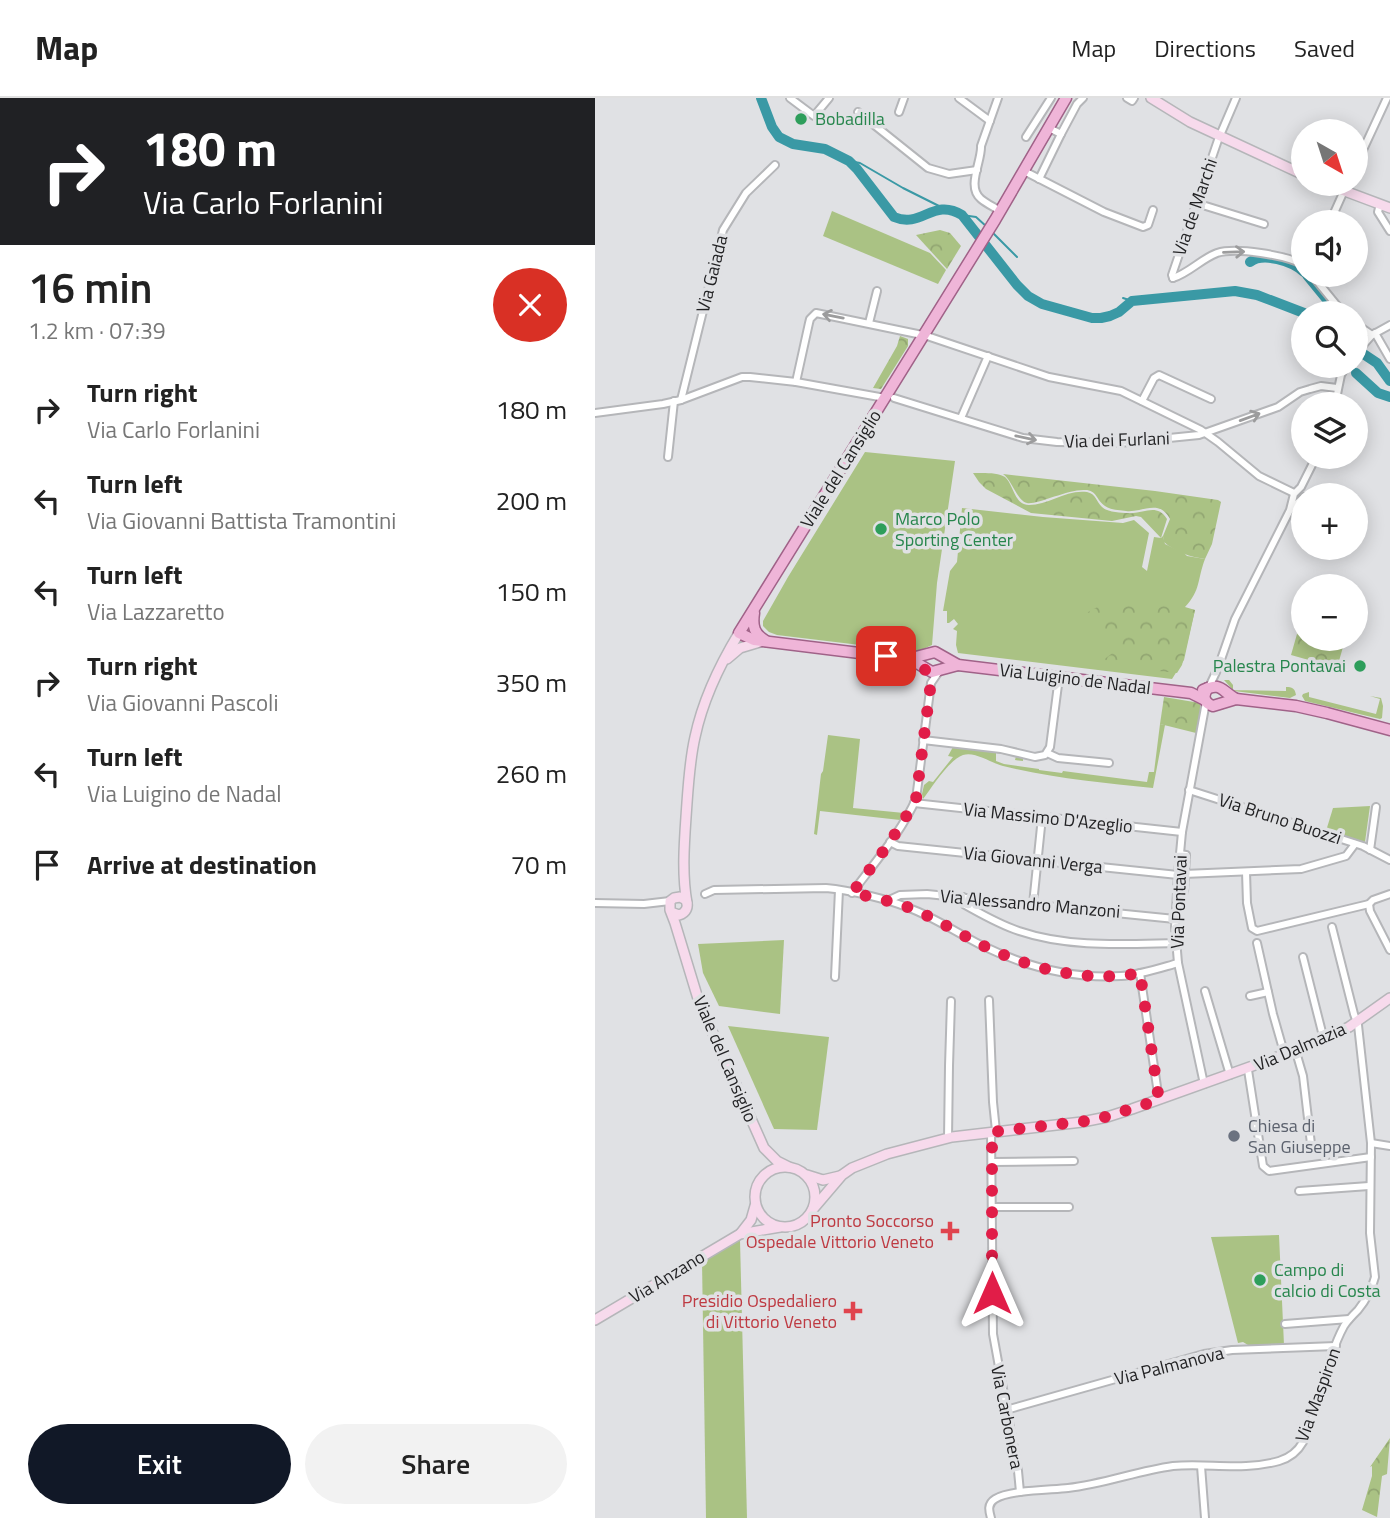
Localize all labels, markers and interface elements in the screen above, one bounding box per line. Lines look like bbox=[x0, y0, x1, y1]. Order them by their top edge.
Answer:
text: Map bbox=[35, 23, 98, 73]
text: Map bbox=[1071, 30, 1116, 66]
text: Directions bbox=[1154, 30, 1256, 66]
text: Saved bbox=[1294, 30, 1355, 66]
place label: Bobadilla bbox=[815, 105, 885, 132]
text: 180 m bbox=[143, 110, 277, 185]
marker: Bobadilla bbox=[793, 111, 809, 127]
north arrow bbox=[1291, 119, 1369, 196]
map controls bbox=[1291, 119, 1368, 651]
icon: right bbox=[28, 126, 119, 217]
street label: Via de Marchi bbox=[1165, 154, 1224, 259]
text: Via Carlo Forlanini bbox=[143, 178, 384, 226]
button: sound bbox=[1291, 210, 1368, 287]
street label: Via Gaiada bbox=[689, 232, 734, 315]
one-way arrow bbox=[1222, 245, 1245, 258]
text: 16 min bbox=[28, 255, 153, 319]
button: close bbox=[493, 268, 567, 342]
button: search bbox=[1291, 301, 1368, 378]
one-way arrow bbox=[822, 309, 845, 322]
text: 1.2 km · 07:39 bbox=[28, 313, 166, 348]
text: Turn right bbox=[87, 373, 198, 412]
text: 180 m bbox=[496, 390, 567, 429]
icon: right bbox=[28, 391, 66, 429]
button: layers bbox=[1291, 392, 1368, 469]
street label: Viale del Cansiglio bbox=[793, 404, 888, 533]
one-way arrow bbox=[1239, 410, 1261, 422]
text: Via Carlo Forlanini bbox=[87, 412, 260, 447]
street label: Via dei Furlani bbox=[1064, 424, 1170, 455]
one-way arrow bbox=[1014, 431, 1037, 445]
text: Turn left bbox=[87, 464, 182, 503]
text: 200 m bbox=[496, 481, 567, 520]
icon: left bbox=[28, 482, 66, 520]
button: + bbox=[1291, 483, 1368, 560]
text: Via Giovanni Battista Tramontini bbox=[87, 503, 396, 538]
place label: Marco Polo Sporting Center bbox=[895, 505, 1013, 553]
marker: Marco Polo Sporting Center bbox=[873, 521, 889, 537]
text: Turn left bbox=[87, 555, 182, 594]
text: 150 m bbox=[496, 572, 567, 611]
icon: left bbox=[28, 573, 66, 611]
button: − bbox=[1291, 574, 1368, 651]
text: Via Lazzaretto bbox=[87, 594, 225, 629]
pin bbox=[856, 626, 916, 686]
icon: arrive bbox=[867, 637, 905, 675]
text: Turn right bbox=[87, 646, 198, 685]
place label: Palestra Pontavai bbox=[1213, 652, 1346, 679]
street label: Via Luigino de Nadal bbox=[998, 656, 1152, 701]
marker: Palestra Pontavai bbox=[1352, 658, 1368, 674]
text: 350 m bbox=[496, 663, 567, 702]
icon: right bbox=[28, 664, 66, 702]
text: Via Giovanni Pascoli bbox=[87, 685, 278, 720]
text: Turn left bbox=[87, 737, 182, 776]
text: 260 m bbox=[496, 754, 567, 793]
icon: left bbox=[28, 755, 66, 793]
text: Via Luigino de Nadal bbox=[87, 776, 282, 811]
street label: Via Bruno Buozzi bbox=[1215, 786, 1345, 851]
street label: Via Massimo D'Azeglio bbox=[962, 795, 1134, 840]
street label: Via Giovanni Verga bbox=[962, 839, 1104, 880]
text: Arrive at destination bbox=[87, 845, 317, 884]
text: 70 m bbox=[510, 845, 567, 884]
icon: arrive bbox=[28, 846, 66, 884]
street label: Via Pontavai bbox=[1163, 855, 1194, 949]
street label: Via Alessandro Manzoni bbox=[939, 882, 1121, 925]
street label: Viale del Cansiglio bbox=[687, 991, 764, 1126]
street label: Via Dalmazia bbox=[1250, 1015, 1350, 1078]
place label: Chiesa di San Giuseppe bbox=[1248, 1112, 1351, 1160]
marker: Chiesa di San Giuseppe bbox=[1226, 1128, 1242, 1144]
place label: Pronto Soccorso Ospedale Vittorio Veneto bbox=[746, 1207, 934, 1255]
marker: Pronto Soccorso Ospedale Vittorio Veneto bbox=[940, 1221, 960, 1241]
street label: Via Anzano bbox=[624, 1243, 710, 1310]
position arrow bbox=[955, 1256, 1029, 1330]
place label: Campo di calcio di Costa bbox=[1274, 1256, 1381, 1304]
marker: Campo di calcio di Costa bbox=[1252, 1272, 1268, 1288]
place label: Presidio Ospedaliero di Vittorio Veneto bbox=[682, 1287, 837, 1335]
marker: Presidio Ospedaliero di Vittorio Veneto bbox=[843, 1301, 863, 1321]
street label: Via Palmanova bbox=[1111, 1339, 1226, 1392]
street label: Via Maspiron bbox=[1288, 1344, 1347, 1446]
street label: Via Carbonera bbox=[984, 1363, 1031, 1471]
button: Exit bbox=[28, 1424, 291, 1504]
button: Share bbox=[305, 1424, 567, 1504]

